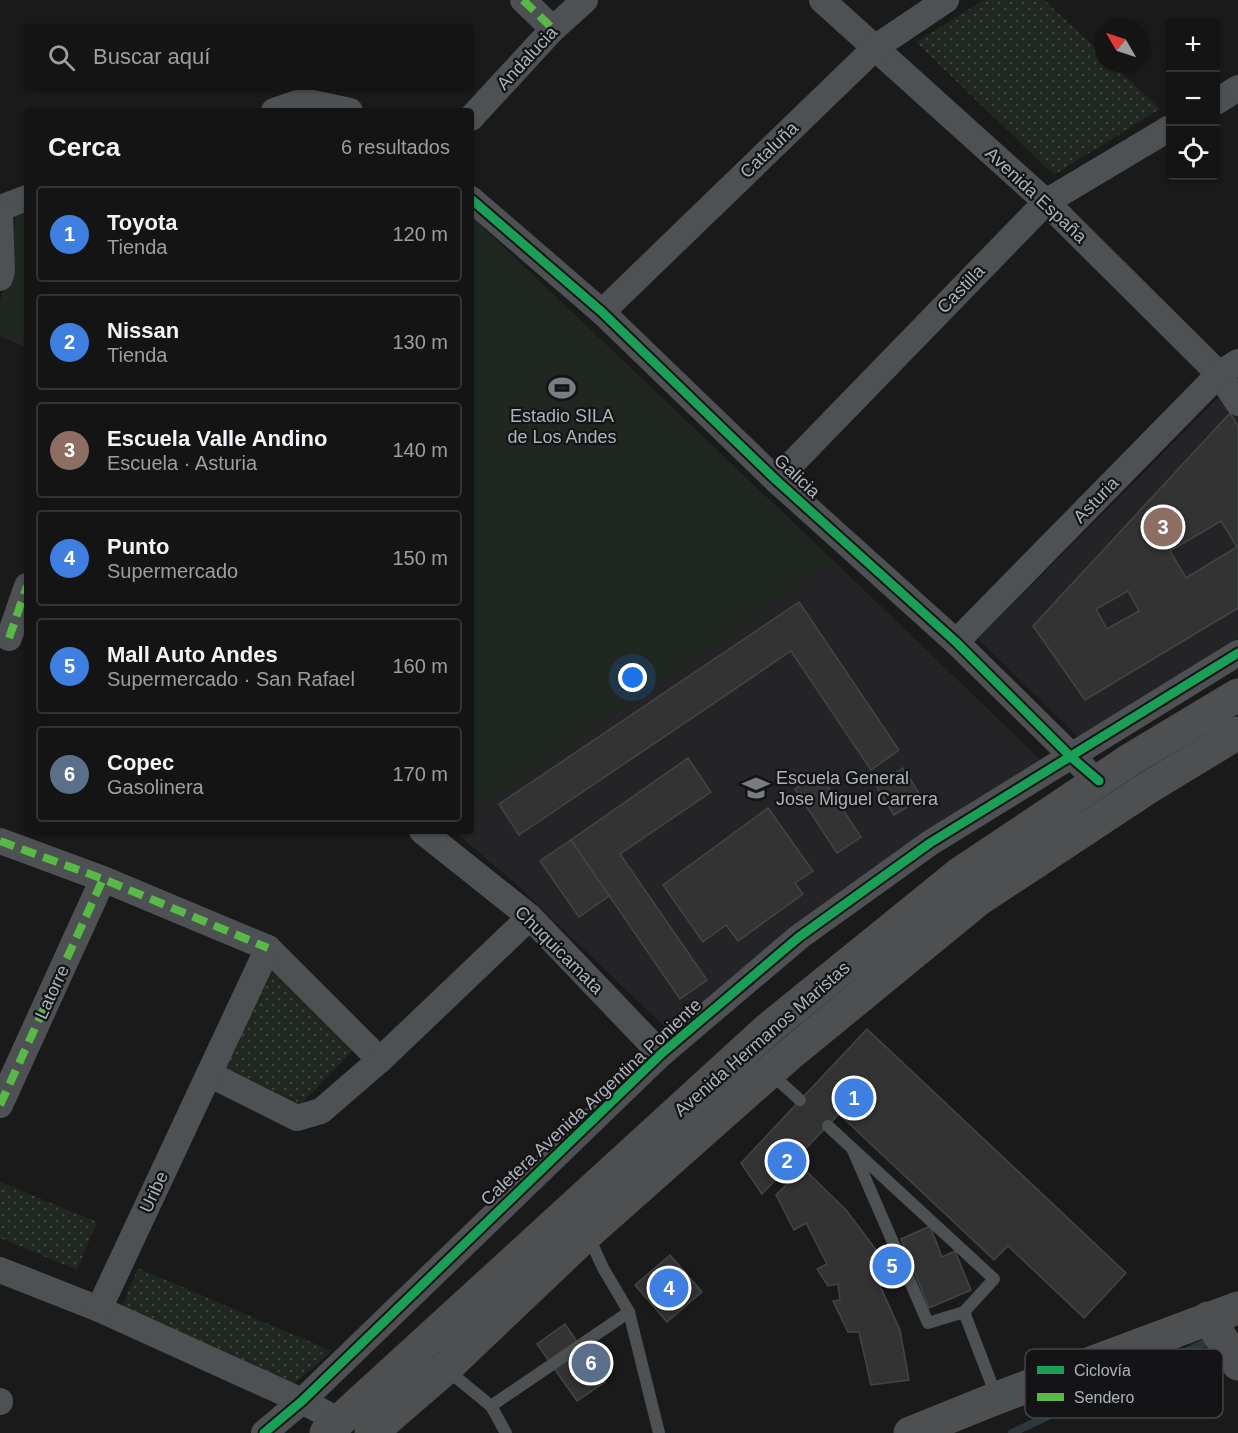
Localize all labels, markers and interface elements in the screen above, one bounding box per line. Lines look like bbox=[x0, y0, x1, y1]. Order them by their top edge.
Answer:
north arrow bbox=[1094, 18, 1148, 72]
map controls bbox=[1166, 18, 1220, 180]
button: + bbox=[1166, 18, 1220, 72]
street label: Andalucia bbox=[493, 22, 562, 94]
search box bbox=[24, 24, 474, 90]
icon: search bbox=[45, 41, 78, 74]
text: Buscar aquí bbox=[93, 44, 210, 69]
button: − bbox=[1166, 72, 1220, 126]
street label: Cataluña bbox=[736, 117, 803, 182]
button: locate bbox=[1166, 126, 1220, 180]
text: Cerca bbox=[48, 132, 120, 162]
text: 6 resultados bbox=[341, 136, 450, 158]
street label: Avenida España bbox=[981, 143, 1091, 248]
text: Toyota bbox=[107, 210, 177, 235]
text: 1 bbox=[64, 223, 75, 245]
text: 120 m bbox=[392, 223, 448, 245]
text: Tienda bbox=[107, 236, 167, 258]
street label: Castilla bbox=[933, 260, 989, 317]
text: Nissan bbox=[107, 318, 179, 343]
text: 2 bbox=[64, 331, 75, 353]
text: 130 m bbox=[392, 331, 448, 353]
text: Tienda bbox=[107, 344, 167, 366]
sports icon: Estadio SILA de Los Andes bbox=[547, 373, 577, 403]
place label: Estadio SILA de Los Andes bbox=[507, 406, 617, 447]
text: Escuela Valle Andino bbox=[107, 426, 327, 451]
text: 3 bbox=[64, 439, 75, 461]
text: 140 m bbox=[392, 439, 448, 461]
street label: Galicia bbox=[770, 450, 825, 503]
text: Escuela · Asturia bbox=[107, 452, 257, 474]
street label: Asturia bbox=[1069, 472, 1123, 527]
pin: 3 bbox=[1144, 504, 1182, 550]
text: Punto bbox=[107, 534, 169, 559]
text: 4 bbox=[64, 547, 75, 569]
text: 150 m bbox=[392, 547, 448, 569]
text: Supermercado bbox=[107, 560, 238, 582]
text: Mall Auto Andes bbox=[107, 642, 278, 667]
text: 5 bbox=[64, 655, 75, 677]
text: 160 m bbox=[392, 655, 448, 677]
your location bbox=[618, 663, 647, 692]
text: Supermercado · San Rafael bbox=[107, 668, 355, 690]
text: Copec bbox=[107, 750, 174, 775]
text: 6 bbox=[64, 763, 75, 785]
text: 170 m bbox=[392, 763, 448, 785]
place label: Escuela General Jose Miguel Carrera bbox=[776, 768, 939, 809]
school or university icon: Escuela General Jose Miguel Carrera bbox=[741, 773, 771, 803]
text: Gasolinera bbox=[107, 776, 204, 798]
street label: Chuquicamata bbox=[511, 902, 608, 999]
street label: Avenida Hermanos Maristas bbox=[670, 957, 854, 1121]
street label: Latorre bbox=[31, 962, 73, 1022]
street label: Caletera Avenida Argentina Poniente bbox=[477, 994, 705, 1210]
pin: 1 bbox=[834, 1076, 874, 1120]
pin: 2 bbox=[768, 1138, 806, 1184]
street label: Uribe bbox=[136, 1168, 172, 1216]
pin: 5 bbox=[872, 1244, 912, 1288]
pin: 4 bbox=[650, 1266, 688, 1310]
pin: 6 bbox=[572, 1340, 610, 1386]
legend bbox=[1025, 1349, 1223, 1418]
text: Ciclovía bbox=[1074, 1362, 1131, 1379]
text: Sendero bbox=[1074, 1389, 1135, 1406]

